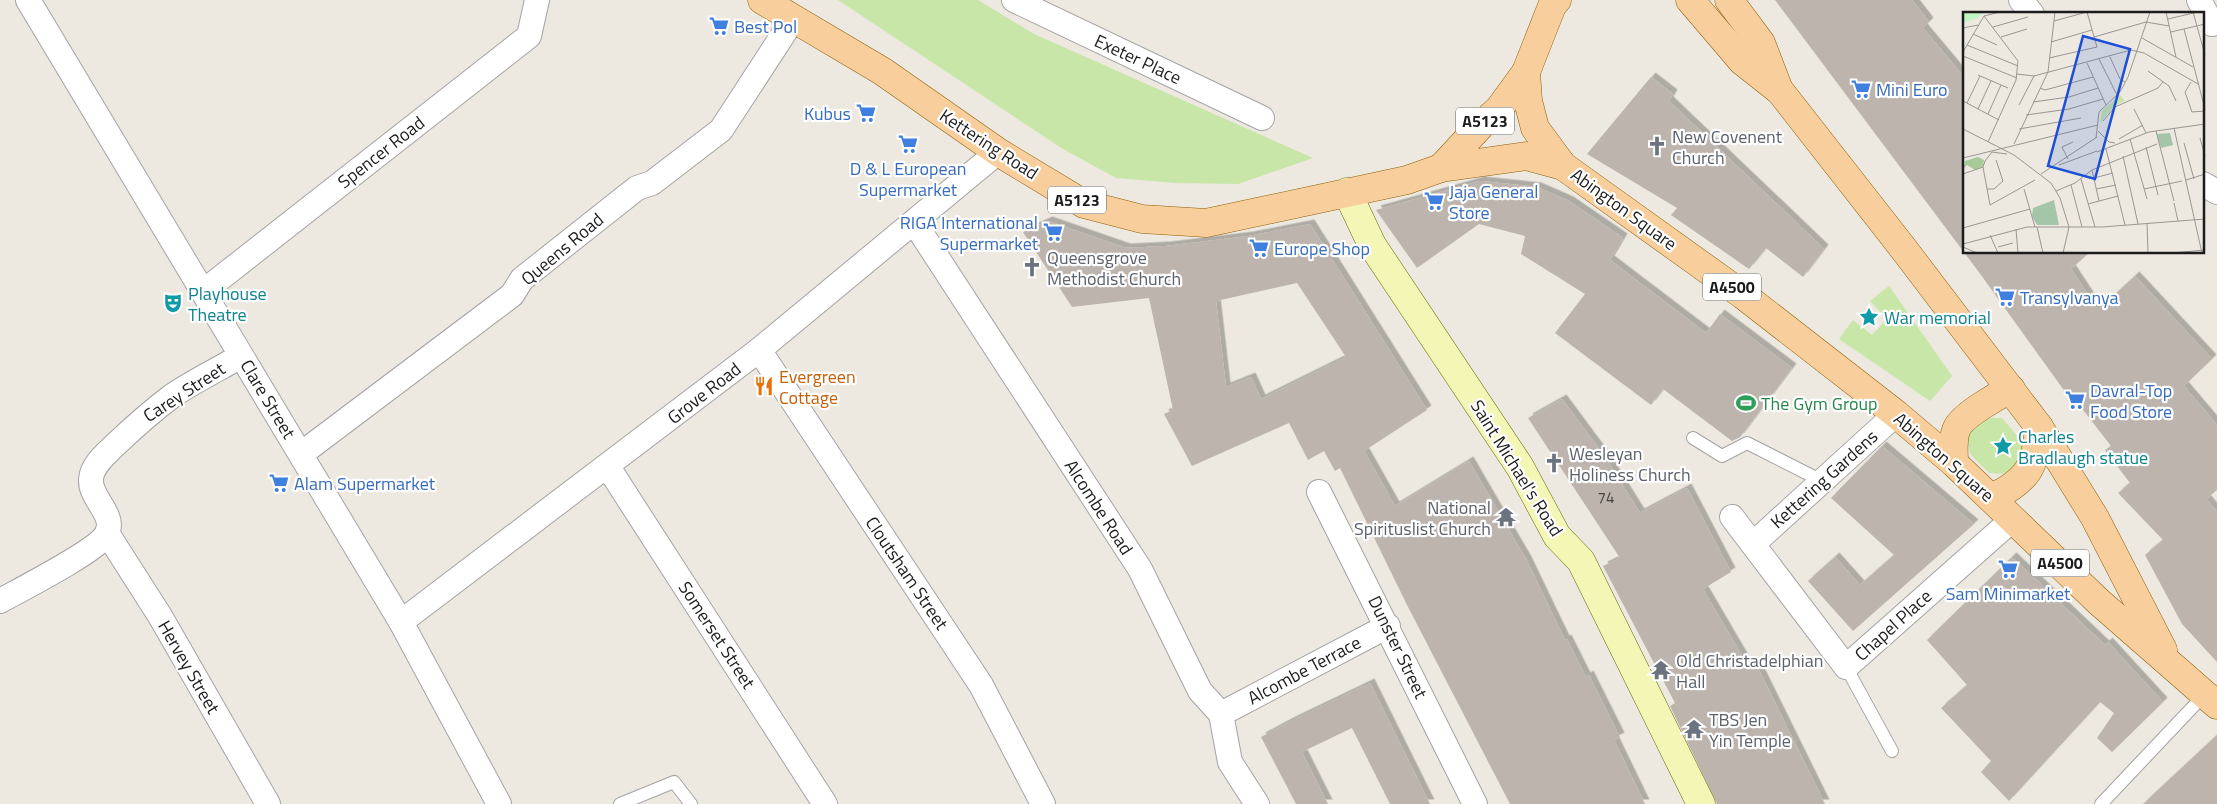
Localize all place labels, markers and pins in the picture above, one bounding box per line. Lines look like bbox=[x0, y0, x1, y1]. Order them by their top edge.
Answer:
place label: Best Pol bbox=[734, 13, 797, 40]
supermarket icon: Best Pol bbox=[708, 15, 730, 37]
place label: Mini Euro bbox=[1876, 76, 1948, 103]
supermarket icon: Mini Euro bbox=[1850, 78, 1872, 100]
place label: Kubus bbox=[804, 100, 851, 127]
supermarket icon: Kubus bbox=[855, 102, 877, 124]
place label: New Covenent Church bbox=[1672, 123, 1783, 171]
supermarket icon: D & L European Supermarket bbox=[897, 133, 919, 155]
church icon: New Covenent Church bbox=[1646, 135, 1668, 157]
place label: D & L European Supermarket bbox=[850, 155, 966, 203]
place label: Jaja General Store bbox=[1449, 178, 1538, 226]
supermarket icon: Jaja General Store bbox=[1423, 190, 1445, 212]
place label: RIGA International Supermarket bbox=[900, 209, 1039, 257]
supermarket icon: RIGA International Supermarket bbox=[1042, 221, 1064, 243]
place label: Europe Shop bbox=[1274, 235, 1370, 262]
supermarket icon: Europe Shop bbox=[1248, 237, 1270, 259]
place label: Queensgrove Methodist Church bbox=[1047, 244, 1181, 292]
church icon: Queensgrove Methodist Church bbox=[1021, 256, 1043, 278]
place label: Playhouse Theatre bbox=[188, 280, 267, 328]
place label: Transylvanya bbox=[2020, 284, 2119, 311]
supermarket icon: Transylvanya bbox=[1994, 286, 2016, 308]
theatre icon: Playhouse Theatre bbox=[162, 292, 184, 314]
place label: War memorial bbox=[1884, 304, 1991, 331]
place icon: War memorial bbox=[1858, 306, 1880, 328]
place label: Evergreen Cottage bbox=[779, 363, 856, 411]
restaurant icon: Evergreen Cottage bbox=[753, 375, 775, 397]
place label: Davral-Top Food Store bbox=[2090, 377, 2172, 425]
supermarket icon: Davral-Top Food Store bbox=[2064, 389, 2086, 411]
place label: The Gym Group bbox=[1761, 390, 1878, 417]
sports icon: The Gym Group bbox=[1735, 392, 1757, 414]
place label: Charles Bradlaugh statue bbox=[2018, 423, 2148, 471]
place icon: Charles Bradlaugh statue bbox=[1992, 435, 2014, 457]
place label: Wesleyan Holiness Church bbox=[1569, 440, 1691, 488]
church icon: Wesleyan Holiness Church bbox=[1543, 452, 1565, 474]
place label: Alam Supermarket bbox=[294, 470, 436, 497]
supermarket icon: Alam Supermarket bbox=[268, 472, 290, 494]
place label: National Spirituslist Church bbox=[1354, 494, 1491, 542]
temple icon: National Spirituslist Church bbox=[1495, 506, 1517, 528]
supermarket icon: Sam Minimarket bbox=[1997, 558, 2019, 580]
place label: Sam Minimarket bbox=[1946, 580, 2071, 607]
place label: Old Christadelphian Hall bbox=[1676, 647, 1823, 695]
temple icon: Old Christadelphian Hall bbox=[1650, 659, 1672, 681]
place label: TBS Jen Yin Temple bbox=[1709, 706, 1791, 754]
temple icon: TBS Jen Yin Temple bbox=[1683, 718, 1705, 740]

